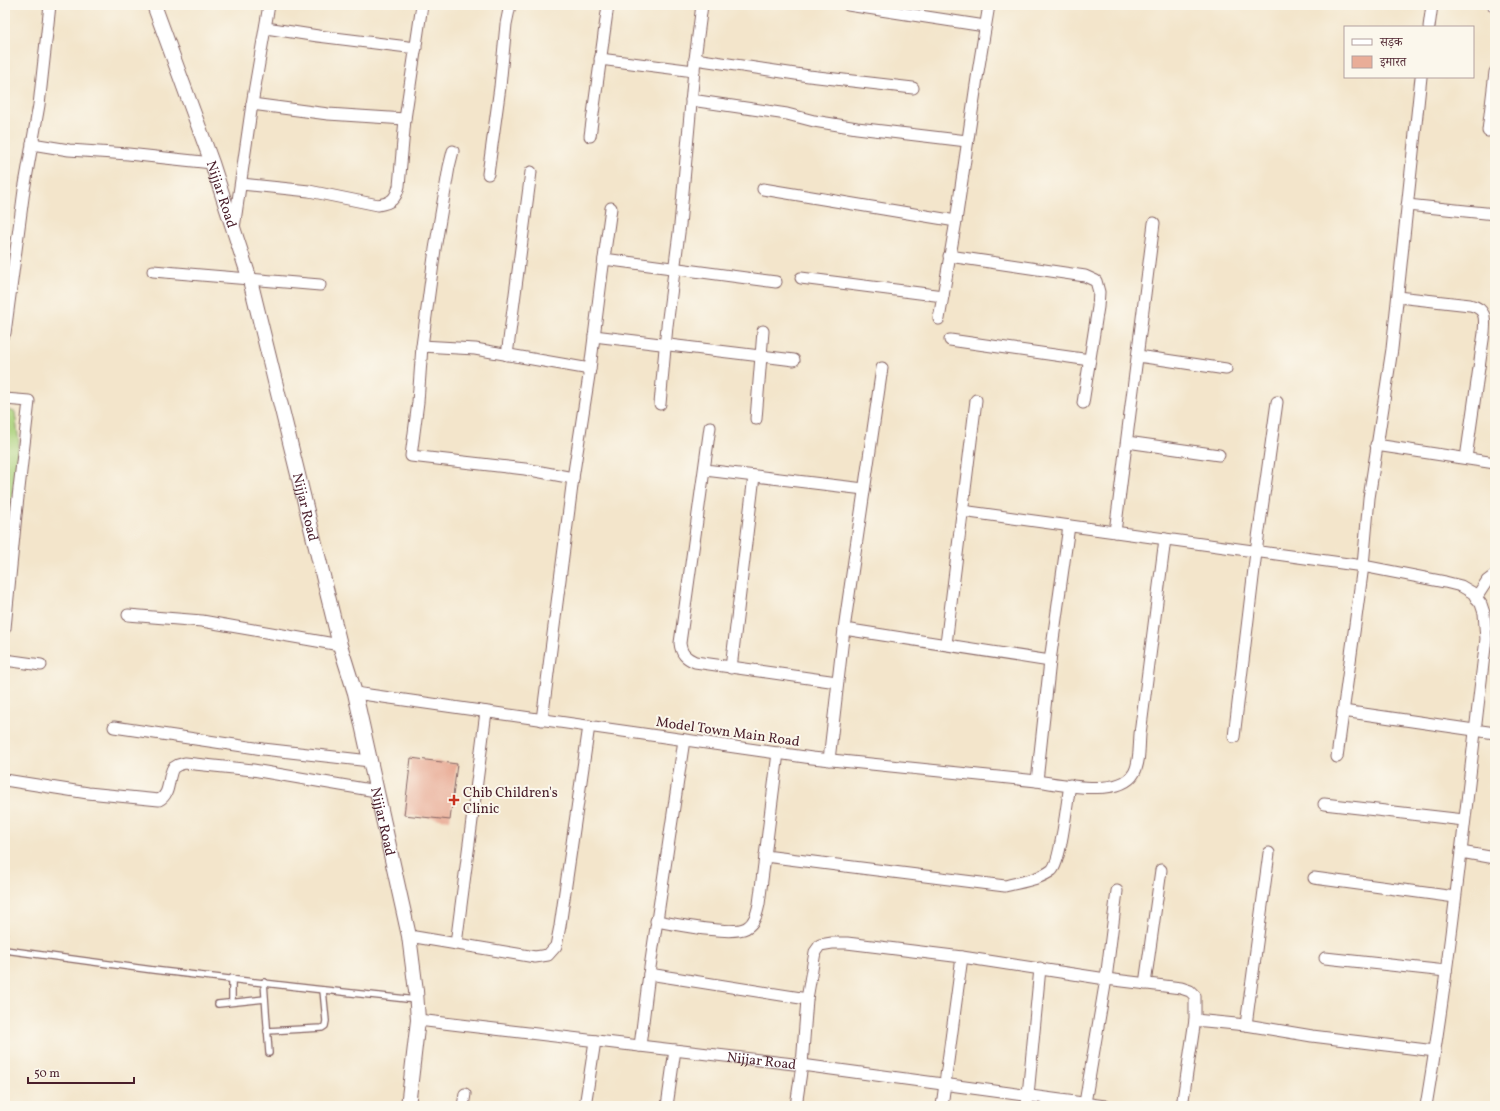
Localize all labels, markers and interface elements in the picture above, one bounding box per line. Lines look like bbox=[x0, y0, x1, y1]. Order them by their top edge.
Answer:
legend bbox=[1344, 26, 1474, 78]
text: सड़क bbox=[1379, 35, 1404, 51]
text: इमारत bbox=[1379, 55, 1407, 71]
street label: Nijjar Road bbox=[201, 158, 241, 231]
street label: Nijjar Road bbox=[287, 471, 322, 543]
street label: Model Town Main Road bbox=[655, 713, 801, 752]
place label: Chib Children's Clinic bbox=[463, 784, 558, 819]
street label: Nijjar Road bbox=[365, 786, 399, 858]
marker: Chib Children's Clinic bbox=[448, 794, 460, 806]
street label: Nijjar Road bbox=[726, 1048, 797, 1075]
scale bar bbox=[28, 1059, 134, 1085]
text: 50 m bbox=[34, 1066, 60, 1082]

